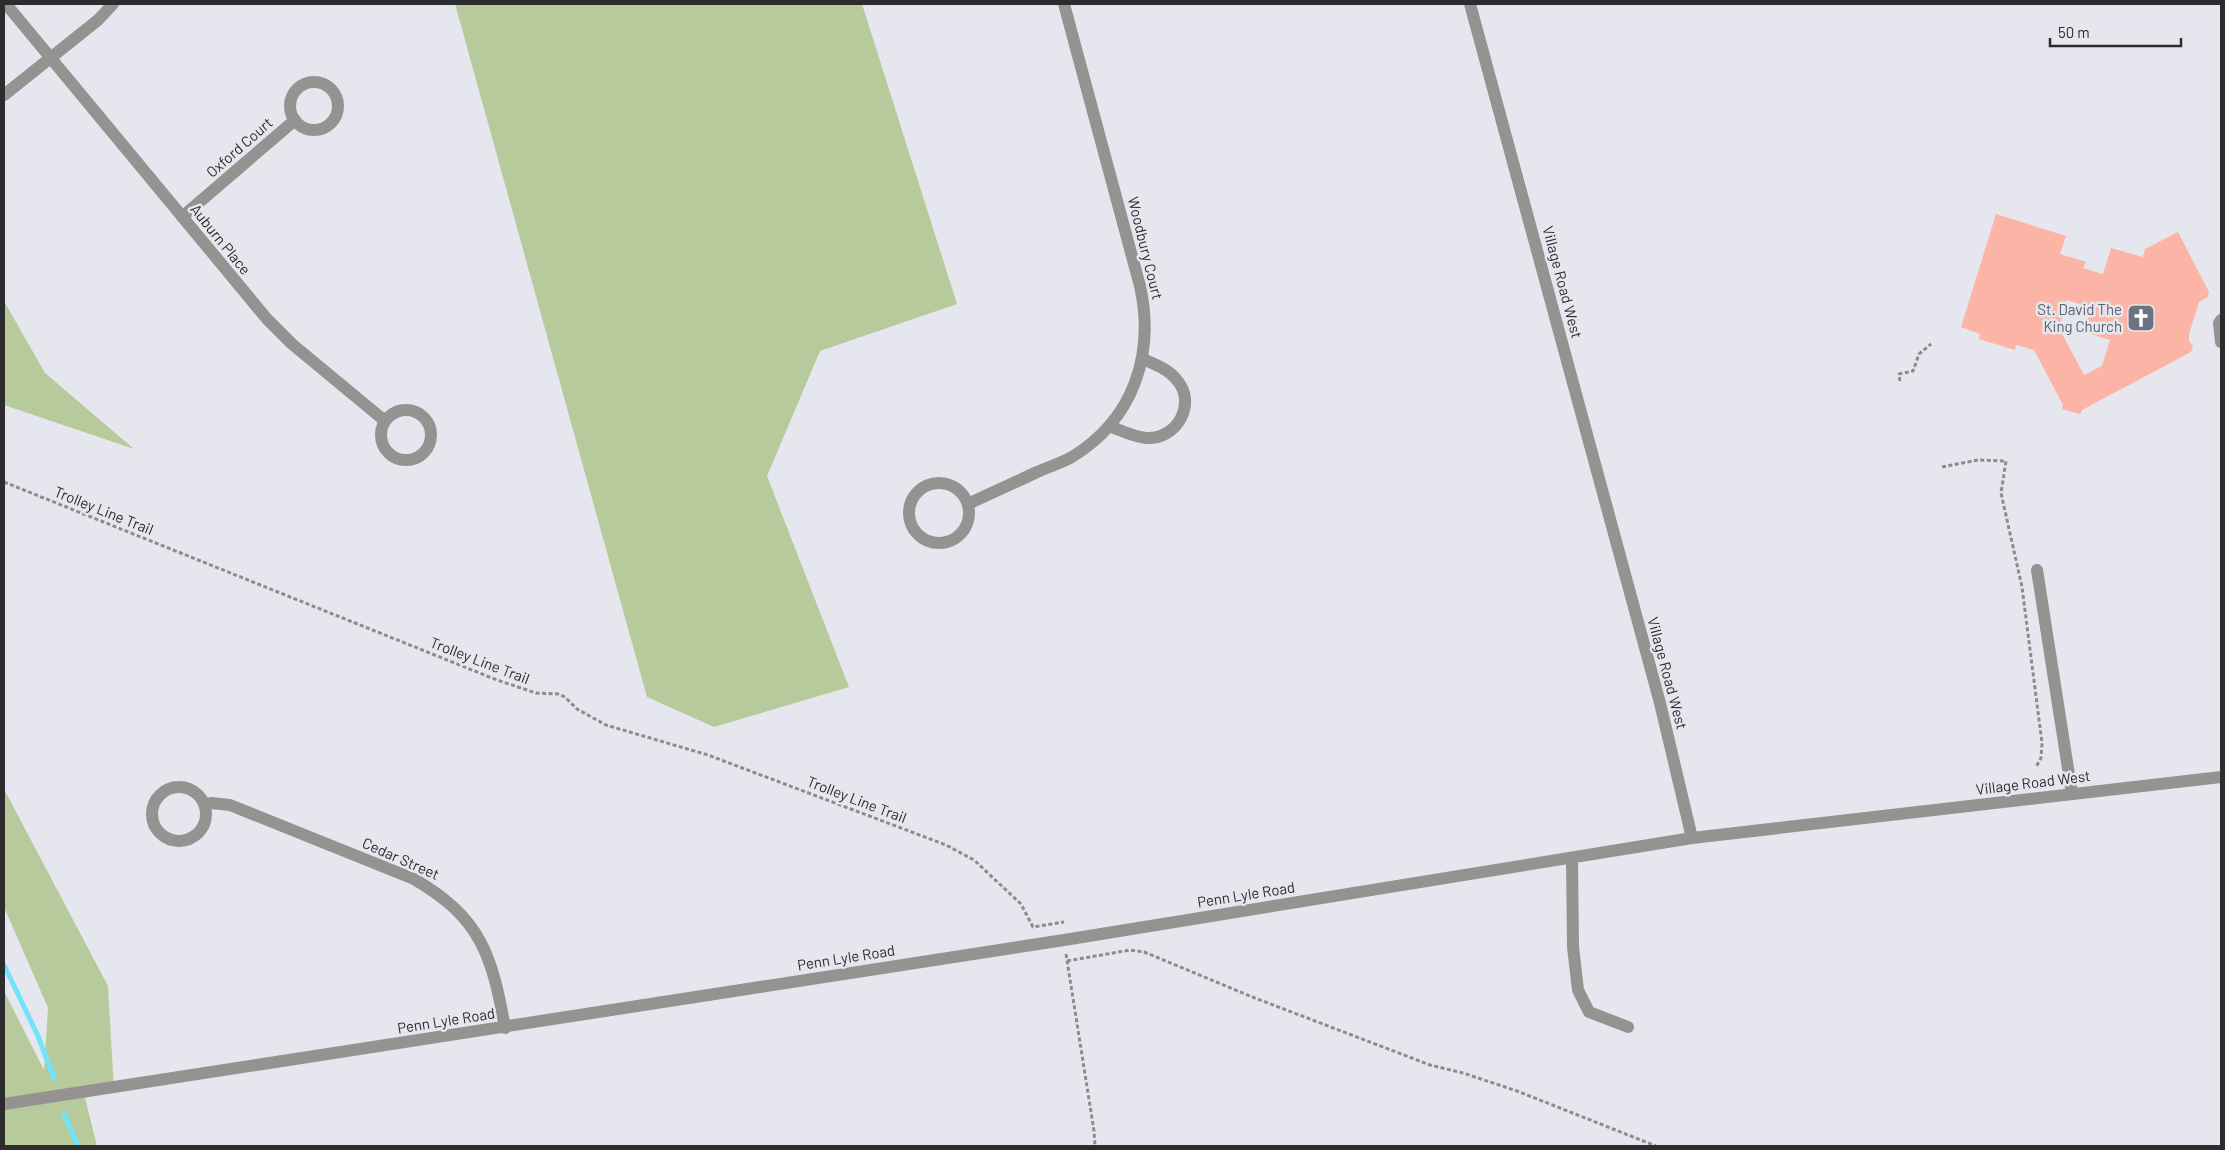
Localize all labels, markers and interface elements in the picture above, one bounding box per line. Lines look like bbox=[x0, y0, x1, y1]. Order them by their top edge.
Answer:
scale bar bbox=[2050, 15, 2181, 47]
text: 50 m bbox=[2058, 23, 2090, 41]
street label: Oxford Court bbox=[202, 113, 276, 181]
street label: Woodbury Court bbox=[1125, 195, 1167, 301]
street label: Auburn Place bbox=[187, 200, 255, 278]
street label: Village Road West bbox=[1539, 224, 1587, 340]
place label: St. David The King Church bbox=[2037, 300, 2122, 335]
church icon: St. David The King Church bbox=[2126, 303, 2156, 333]
street label: Trolley Line Trail bbox=[52, 482, 156, 538]
street label: Village Road West bbox=[1644, 615, 1692, 731]
street label: Trolley Line Trail bbox=[428, 633, 532, 687]
street label: Village Road West bbox=[1975, 766, 2091, 798]
street label: Trolley Line Trail bbox=[805, 772, 909, 826]
street label: Cedar Street bbox=[360, 833, 442, 883]
street label: Penn Lyle Road bbox=[1196, 877, 1296, 911]
street label: Penn Lyle Road bbox=[796, 940, 896, 974]
street label: Penn Lyle Road bbox=[396, 1003, 496, 1037]

